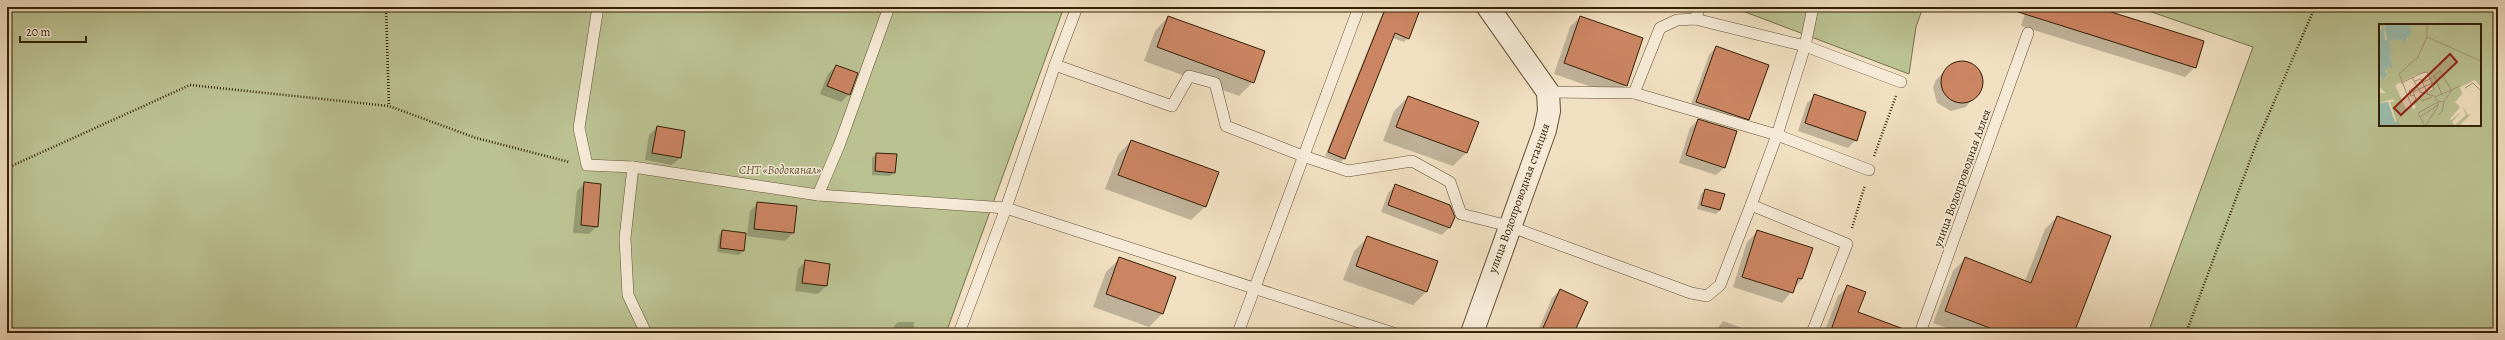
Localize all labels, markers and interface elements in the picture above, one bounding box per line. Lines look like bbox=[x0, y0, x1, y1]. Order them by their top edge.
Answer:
scale bar bbox=[20, 18, 86, 44]
text: 20 m bbox=[26, 24, 50, 40]
inset map bbox=[2379, 24, 2481, 126]
street label: улица Водопроводная Аллея bbox=[1929, 107, 1994, 250]
street label: улица Водопроводная станция bbox=[1484, 121, 1554, 276]
park label: СНТ «Водоканал» bbox=[739, 162, 821, 178]

